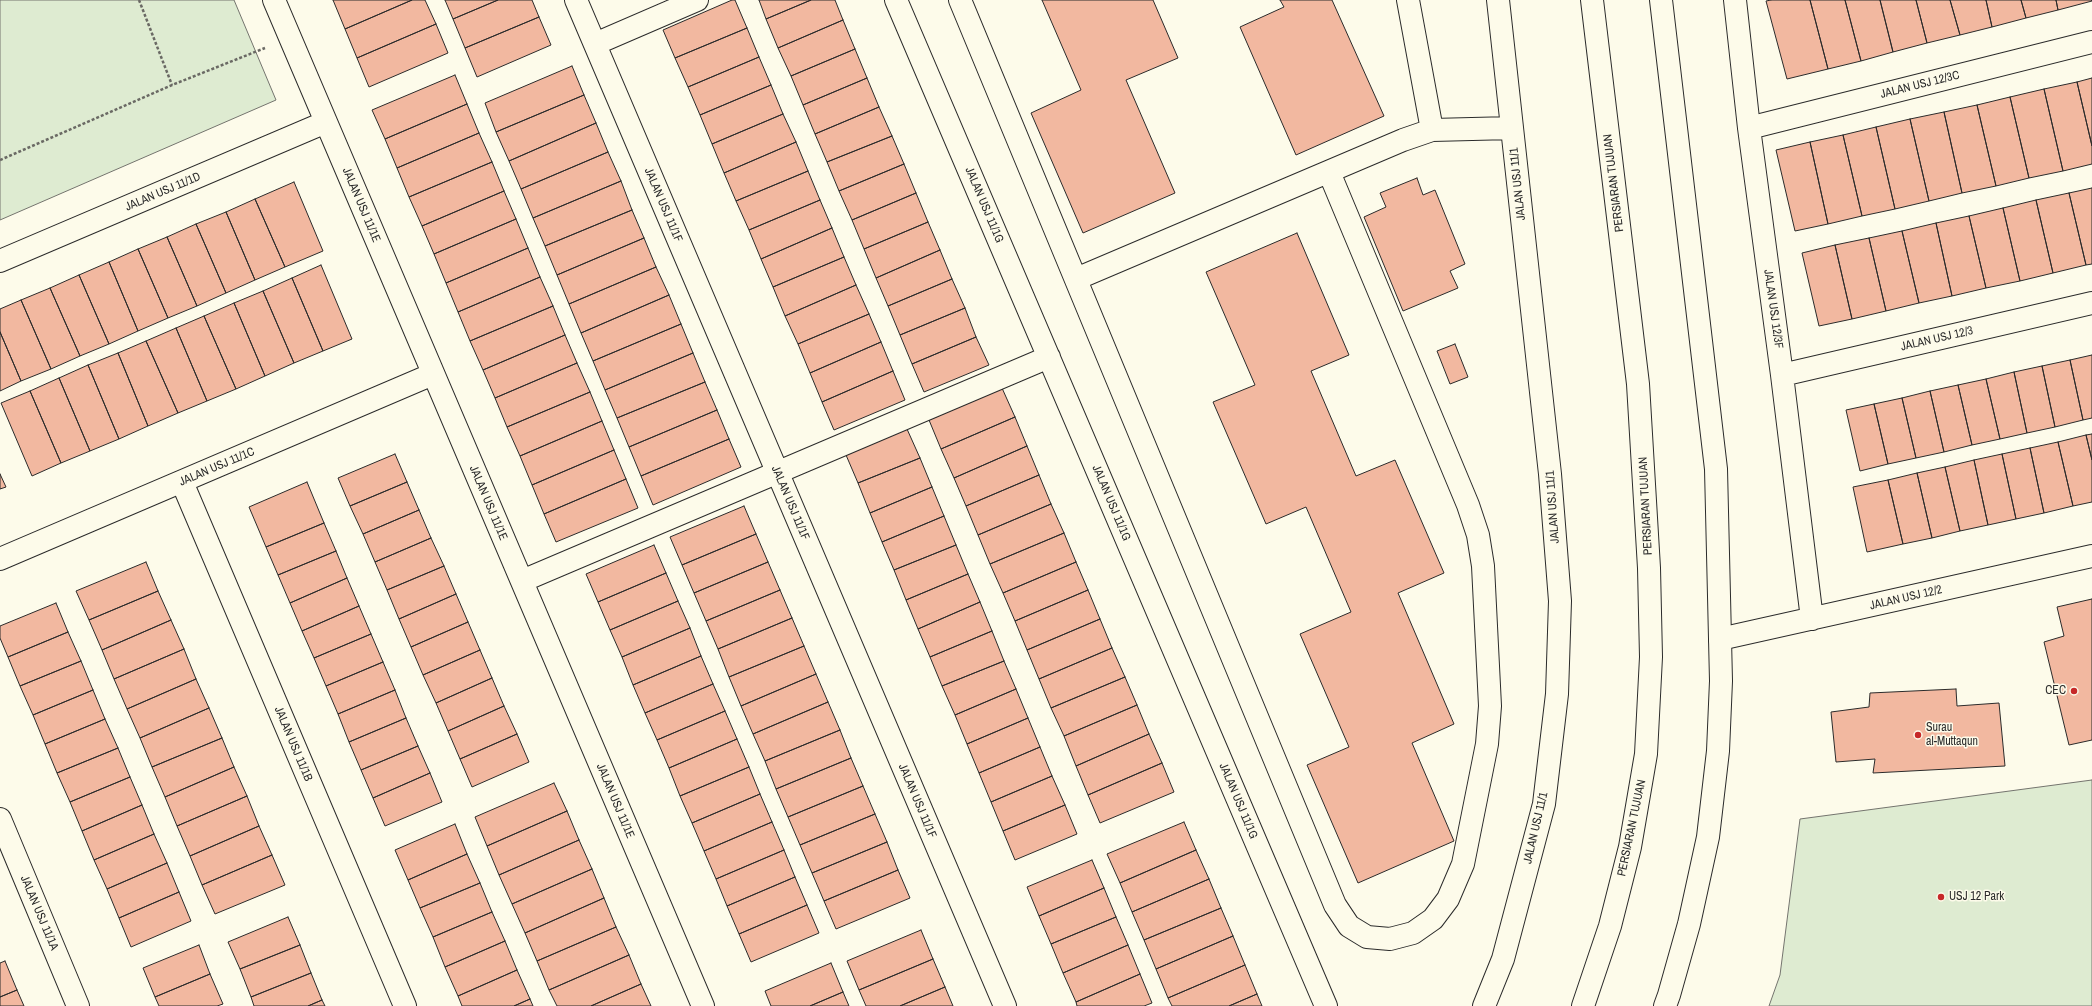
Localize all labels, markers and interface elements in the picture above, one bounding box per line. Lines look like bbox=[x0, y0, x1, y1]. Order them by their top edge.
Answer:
street label: JALAN USJ 12/3C bbox=[1879, 68, 1961, 102]
street label: PERSIARAN TUJUAN bbox=[1601, 133, 1627, 233]
street label: JALAN USJ 11/1 bbox=[1507, 147, 1529, 221]
street label: JALAN USJ 11/1G bbox=[962, 165, 1006, 245]
street label: JALAN USJ 11/1E bbox=[339, 166, 383, 244]
street label: JALAN USJ 11/1F bbox=[641, 166, 685, 244]
street label: JALAN USJ 11/1D bbox=[123, 170, 203, 214]
street label: JALAN USJ 12/3F bbox=[1760, 268, 1786, 350]
street label: JALAN USJ 12/3 bbox=[1899, 324, 1975, 354]
street label: JALAN USJ 11/1C bbox=[177, 445, 257, 489]
street label: PERSIARAN TUJUAN bbox=[1636, 456, 1656, 556]
street label: JALAN USJ 11/1G bbox=[1089, 463, 1133, 543]
street label: JALAN USJ 11/1E bbox=[466, 464, 510, 542]
street label: JALAN USJ 11/1F bbox=[768, 464, 812, 542]
street label: JALAN USJ 11/1 bbox=[1543, 470, 1563, 544]
street label: JALAN USJ 12/2 bbox=[1868, 583, 1944, 613]
place label: CEC bbox=[2045, 684, 2066, 698]
marker: CEC bbox=[2069, 686, 2079, 696]
street label: JALAN USJ 11/1B bbox=[271, 705, 315, 783]
place label: Surau al-Muttaqun bbox=[1926, 721, 1978, 749]
marker: Surau al-Muttaqun bbox=[1913, 730, 1923, 740]
street label: JALAN USJ 11/1G bbox=[1216, 761, 1260, 841]
street label: JALAN USJ 11/1E bbox=[593, 762, 637, 840]
street label: JALAN USJ 11/1F bbox=[895, 762, 939, 840]
street label: PERSIARAN TUJUAN bbox=[1615, 778, 1649, 878]
street label: JALAN USJ 11/1 bbox=[1521, 791, 1551, 865]
street label: JALAN USJ 11/1A bbox=[17, 874, 61, 952]
place label: USJ 12 Park bbox=[1949, 890, 2004, 904]
marker: USJ 12 Park bbox=[1936, 892, 1946, 902]

